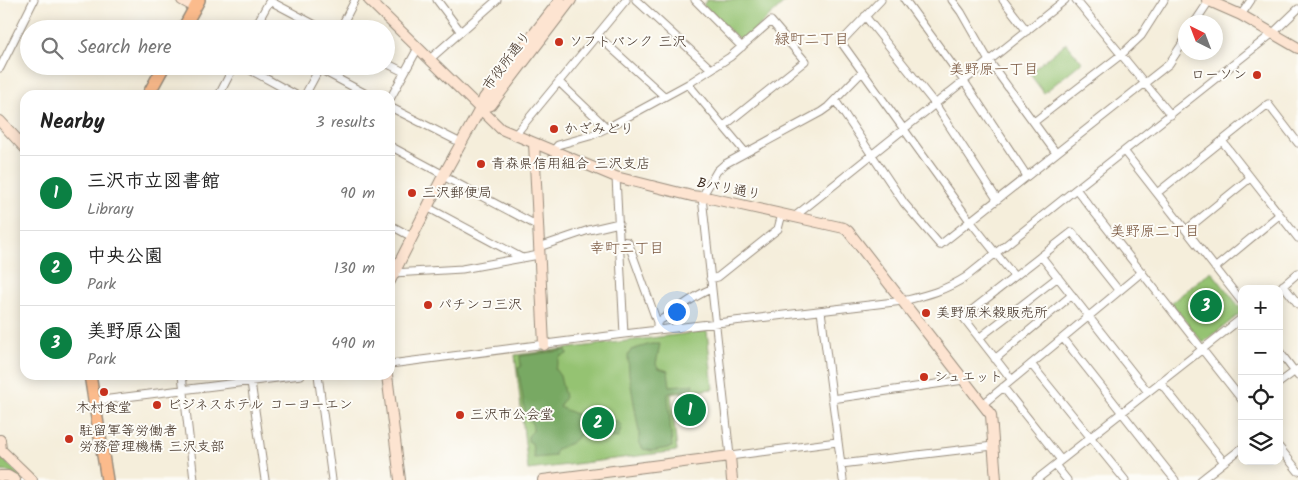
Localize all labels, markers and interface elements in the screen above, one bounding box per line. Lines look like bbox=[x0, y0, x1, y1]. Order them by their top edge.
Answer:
north arrow bbox=[1178, 15, 1223, 60]
search box bbox=[20, 20, 395, 75]
street label: 市役所通り bbox=[477, 26, 537, 96]
district label: 緑町二丁目 bbox=[774, 28, 850, 52]
place label: ソフトバンク 三沢 bbox=[569, 31, 687, 53]
text: Search here bbox=[78, 33, 172, 63]
icon: search bbox=[38, 34, 66, 62]
marker: ソフトバンク 三沢 bbox=[553, 36, 565, 48]
district label: 美野原一丁目 bbox=[949, 58, 1039, 82]
place label: ローソン bbox=[1191, 64, 1247, 86]
marker: ローソン bbox=[1251, 69, 1263, 81]
text: Nearby bbox=[40, 106, 105, 139]
text: 3 results bbox=[316, 110, 375, 135]
place label: かざみどり bbox=[564, 118, 634, 140]
marker: かざみどり bbox=[548, 123, 560, 135]
place label: 青森県信用組合 三沢支店 bbox=[491, 153, 651, 175]
marker: 青森県信用組合 三沢支店 bbox=[475, 158, 487, 170]
text: 三沢市立図書館 bbox=[87, 167, 220, 197]
street label: Bバリ通り bbox=[695, 172, 763, 206]
text: 1 bbox=[54, 181, 58, 206]
text: 90 m bbox=[340, 181, 375, 206]
place label: 三沢郵便局 bbox=[422, 182, 492, 204]
marker: 三沢郵便局 bbox=[406, 187, 418, 199]
text: Library bbox=[87, 197, 134, 222]
district label: 美野原二丁目 bbox=[1110, 220, 1200, 244]
district label: 幸町二丁目 bbox=[589, 237, 665, 261]
text: 中央公園 bbox=[87, 242, 163, 272]
text: 2 bbox=[51, 256, 61, 281]
text: 130 m bbox=[334, 256, 375, 281]
text: Park bbox=[87, 272, 116, 297]
map controls bbox=[1238, 285, 1283, 465]
button: + bbox=[1238, 285, 1283, 330]
pin: 3 bbox=[1190, 287, 1222, 325]
place label: パチンコ三沢 bbox=[438, 294, 522, 316]
marker: パチンコ三沢 bbox=[422, 299, 434, 311]
your location bbox=[664, 299, 690, 325]
place label: 美野原米穀販売所 bbox=[936, 302, 1048, 324]
marker: 美野原米穀販売所 bbox=[920, 307, 932, 319]
text: 美野原公園 bbox=[87, 317, 182, 347]
button: − bbox=[1238, 330, 1283, 375]
text: 3 bbox=[52, 331, 60, 356]
text: 490 m bbox=[331, 331, 375, 356]
text: Park bbox=[87, 347, 116, 372]
place label: シュエット bbox=[934, 366, 1003, 388]
marker: シュエット bbox=[918, 371, 930, 383]
button: locate bbox=[1238, 375, 1283, 420]
marker: 木村食堂 bbox=[98, 386, 110, 398]
pin: 1 bbox=[674, 391, 706, 429]
place label: ビジネスホテル コーヨーエン bbox=[167, 394, 353, 416]
place label: 木村食堂 bbox=[76, 397, 132, 419]
marker: ビジネスホテル コーヨーエン bbox=[151, 399, 163, 411]
place label: 三沢市公会堂 bbox=[470, 404, 554, 426]
pin: 2 bbox=[582, 404, 614, 442]
marker: 三沢市公会堂 bbox=[454, 409, 466, 421]
place label: 駐留軍等労働者 労務管理機構 三沢支部 bbox=[79, 420, 225, 458]
button: layers bbox=[1238, 420, 1283, 465]
marker: 駐留軍等労働者 労務管理機構 三沢支部 bbox=[63, 433, 75, 445]

